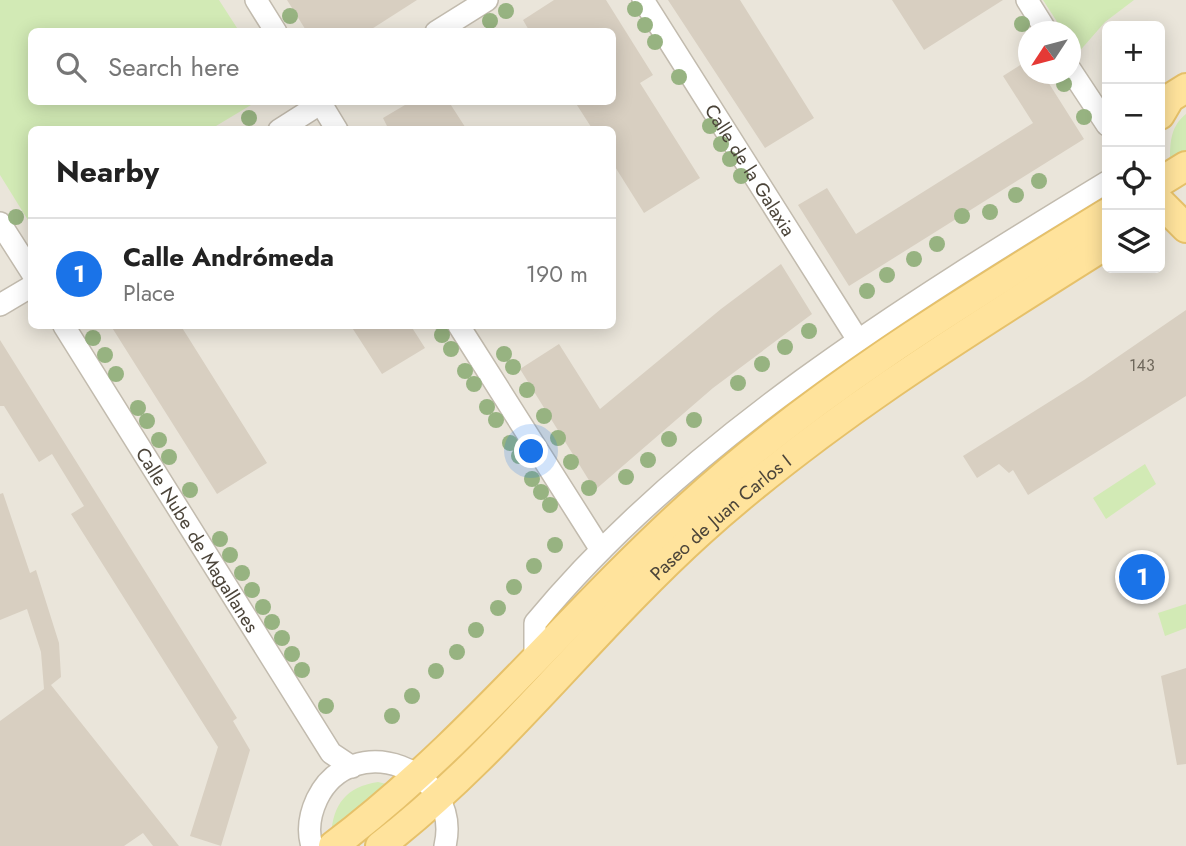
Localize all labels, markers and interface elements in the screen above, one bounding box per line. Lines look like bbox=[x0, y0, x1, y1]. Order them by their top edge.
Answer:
north arrow bbox=[1018, 21, 1081, 84]
map controls bbox=[1102, 21, 1165, 273]
button: + bbox=[1102, 21, 1165, 84]
search box bbox=[28, 28, 616, 105]
icon: search bbox=[52, 48, 90, 86]
text: Search here bbox=[108, 48, 240, 86]
button: − bbox=[1102, 84, 1165, 147]
street label: Calle de la Galaxia bbox=[699, 99, 802, 241]
button: locate bbox=[1102, 147, 1165, 210]
text: Nearby bbox=[56, 150, 159, 193]
button: layers bbox=[1102, 210, 1165, 273]
text: Calle Andrómeda bbox=[123, 238, 334, 276]
text: 1 bbox=[73, 257, 85, 291]
text: 190 m bbox=[526, 257, 588, 291]
text: Place bbox=[123, 276, 175, 310]
house number: 143 bbox=[1129, 354, 1155, 377]
your location bbox=[514, 434, 548, 468]
street label: Calle Nube de Magallanes bbox=[130, 442, 266, 638]
street label: Paseo de Juan Carlos I bbox=[644, 448, 797, 586]
pin: 1 bbox=[1119, 551, 1165, 603]

